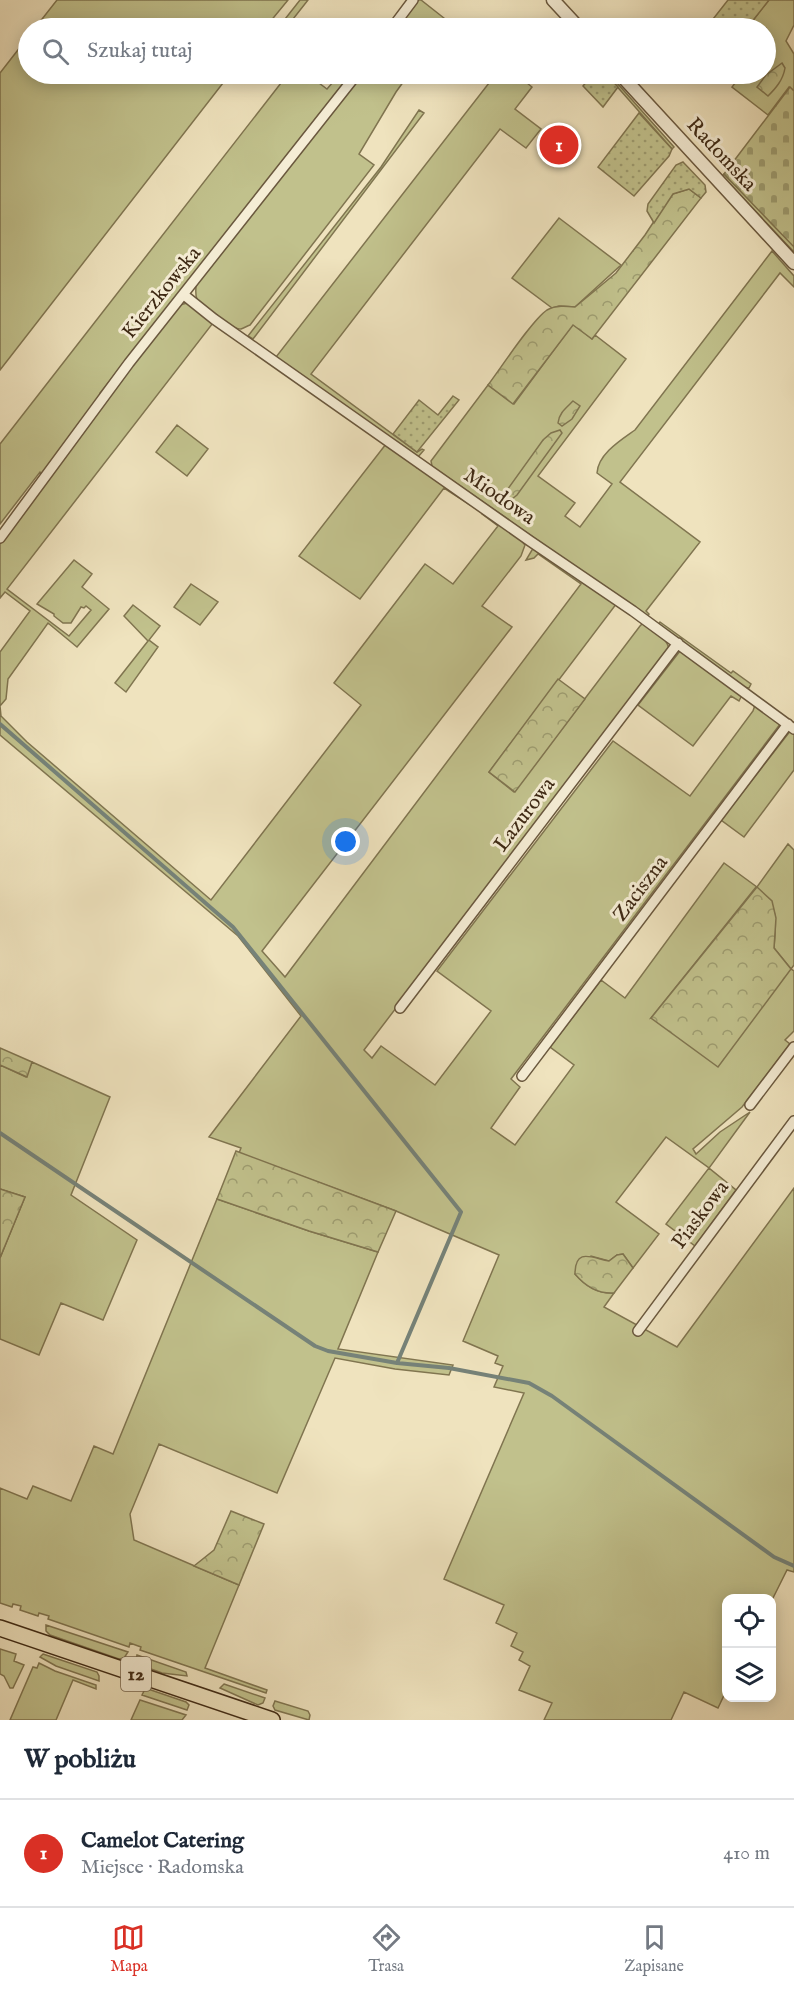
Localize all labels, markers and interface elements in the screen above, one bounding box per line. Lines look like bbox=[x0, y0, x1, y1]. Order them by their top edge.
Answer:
search box bbox=[18, 18, 776, 84]
icon: search bbox=[39, 35, 72, 68]
text: Szukaj tutaj bbox=[87, 37, 192, 65]
street label: Radomska bbox=[680, 112, 763, 198]
pin: 1 bbox=[540, 122, 578, 168]
street label: Kierzkowska bbox=[116, 240, 208, 345]
street label: Miodowa bbox=[458, 463, 541, 532]
street label: Lazurowa bbox=[488, 772, 562, 858]
your location bbox=[331, 827, 360, 856]
street label: Zaciszna bbox=[607, 850, 675, 927]
street label: Piaskowa bbox=[666, 1174, 736, 1255]
map controls bbox=[722, 1594, 776, 1702]
button: locate bbox=[722, 1594, 776, 1648]
button: layers bbox=[722, 1648, 776, 1702]
road number: 12 bbox=[121, 1657, 151, 1691]
text: W pobliżu bbox=[24, 1743, 136, 1776]
text: Camelot Catering bbox=[81, 1827, 244, 1855]
text: 1 bbox=[40, 1841, 47, 1866]
text: 410 m bbox=[723, 1841, 770, 1866]
text: Miejsce · Radomska bbox=[81, 1855, 244, 1880]
tab: Mapa bbox=[110, 1921, 148, 1977]
tab: Trasa bbox=[368, 1921, 404, 1977]
tab: Zapisane bbox=[624, 1921, 684, 1977]

